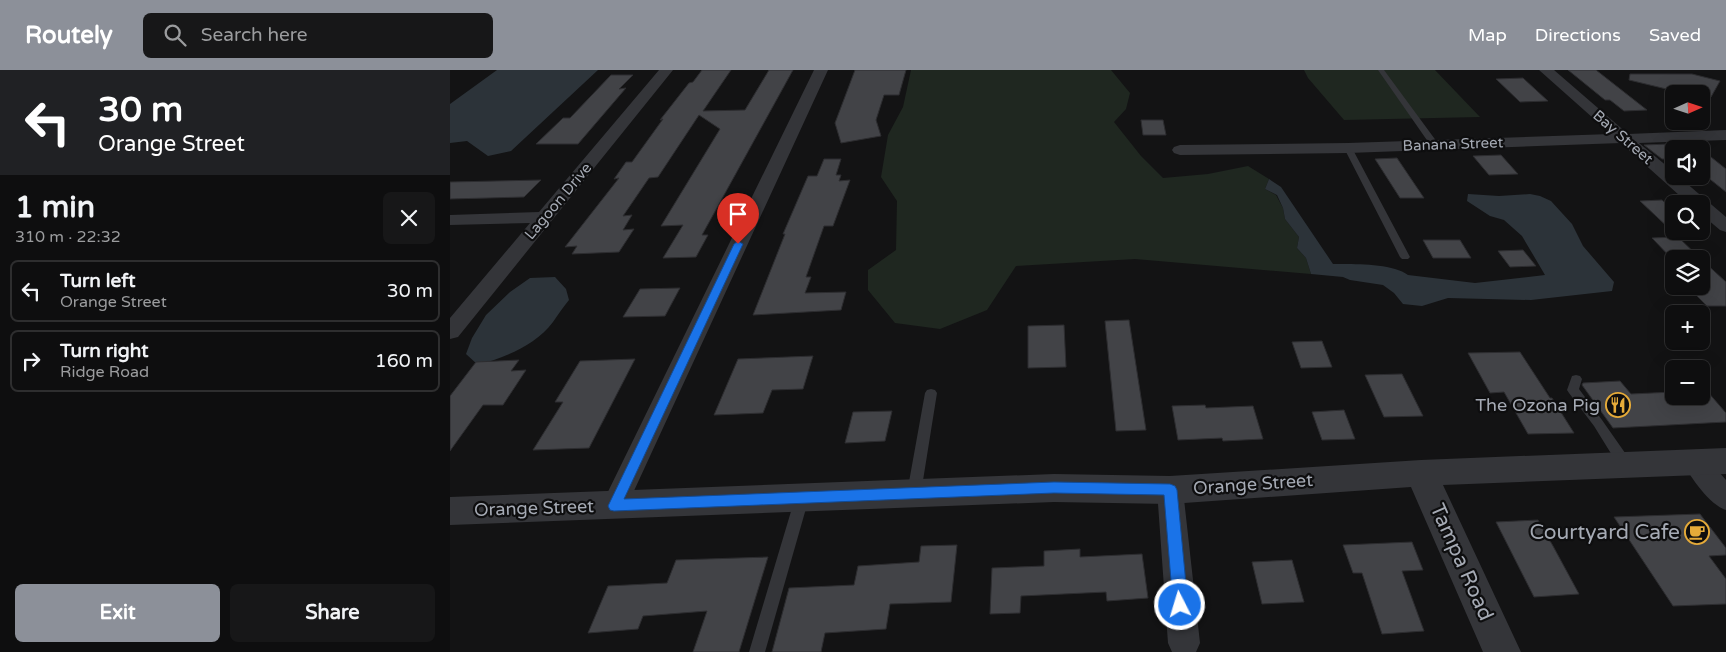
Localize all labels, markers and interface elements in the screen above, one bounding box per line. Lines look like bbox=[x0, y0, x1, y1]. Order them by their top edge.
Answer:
search box bbox=[143, 13, 493, 58]
text: Routely bbox=[25, 21, 113, 50]
icon: search bbox=[161, 21, 189, 49]
text: Search here bbox=[201, 24, 308, 46]
text: Map bbox=[1468, 24, 1507, 46]
text: Directions bbox=[1535, 24, 1621, 46]
text: Saved bbox=[1649, 24, 1701, 46]
north arrow bbox=[1665, 85, 1710, 130]
map controls bbox=[1665, 85, 1710, 405]
text: 30 m bbox=[98, 89, 183, 131]
icon: left bbox=[15, 90, 80, 155]
street label: Bay Street bbox=[1589, 106, 1657, 168]
text: Orange Street bbox=[98, 131, 245, 157]
street label: Banana Street bbox=[1402, 133, 1504, 155]
button: sound bbox=[1665, 140, 1710, 185]
street label: Lagoon Drive bbox=[521, 159, 595, 243]
text: 1 min bbox=[15, 189, 95, 226]
button: close bbox=[383, 192, 435, 244]
pin bbox=[717, 193, 759, 244]
button: search bbox=[1665, 195, 1710, 240]
icon: arrive bbox=[724, 200, 752, 228]
text: 310 m · 22:32 bbox=[15, 227, 121, 247]
button: layers bbox=[1665, 250, 1710, 295]
text: Turn left bbox=[60, 270, 136, 292]
icon: left bbox=[17, 277, 45, 305]
text: 30 m bbox=[387, 280, 433, 302]
text: Orange Street bbox=[60, 292, 167, 312]
button: + bbox=[1665, 305, 1710, 350]
text: Turn right bbox=[60, 340, 148, 362]
icon: right bbox=[17, 347, 45, 375]
text: 160 m bbox=[375, 350, 433, 372]
button: − bbox=[1665, 360, 1710, 405]
text: Ridge Road bbox=[60, 362, 149, 382]
restaurant icon: The Ozona Pig bbox=[1605, 392, 1631, 418]
place label: The Ozona Pig bbox=[1475, 394, 1600, 416]
street label: Orange Street bbox=[1192, 469, 1314, 499]
street label: Orange Street bbox=[474, 495, 595, 521]
street label: Tampa Road bbox=[1425, 500, 1498, 625]
cafe icon: Courtyard Cafe bbox=[1684, 519, 1710, 545]
place label: Courtyard Cafe bbox=[1529, 520, 1680, 545]
position arrow bbox=[1153, 578, 1205, 630]
button: Exit bbox=[15, 584, 220, 642]
button: Share bbox=[230, 584, 435, 642]

